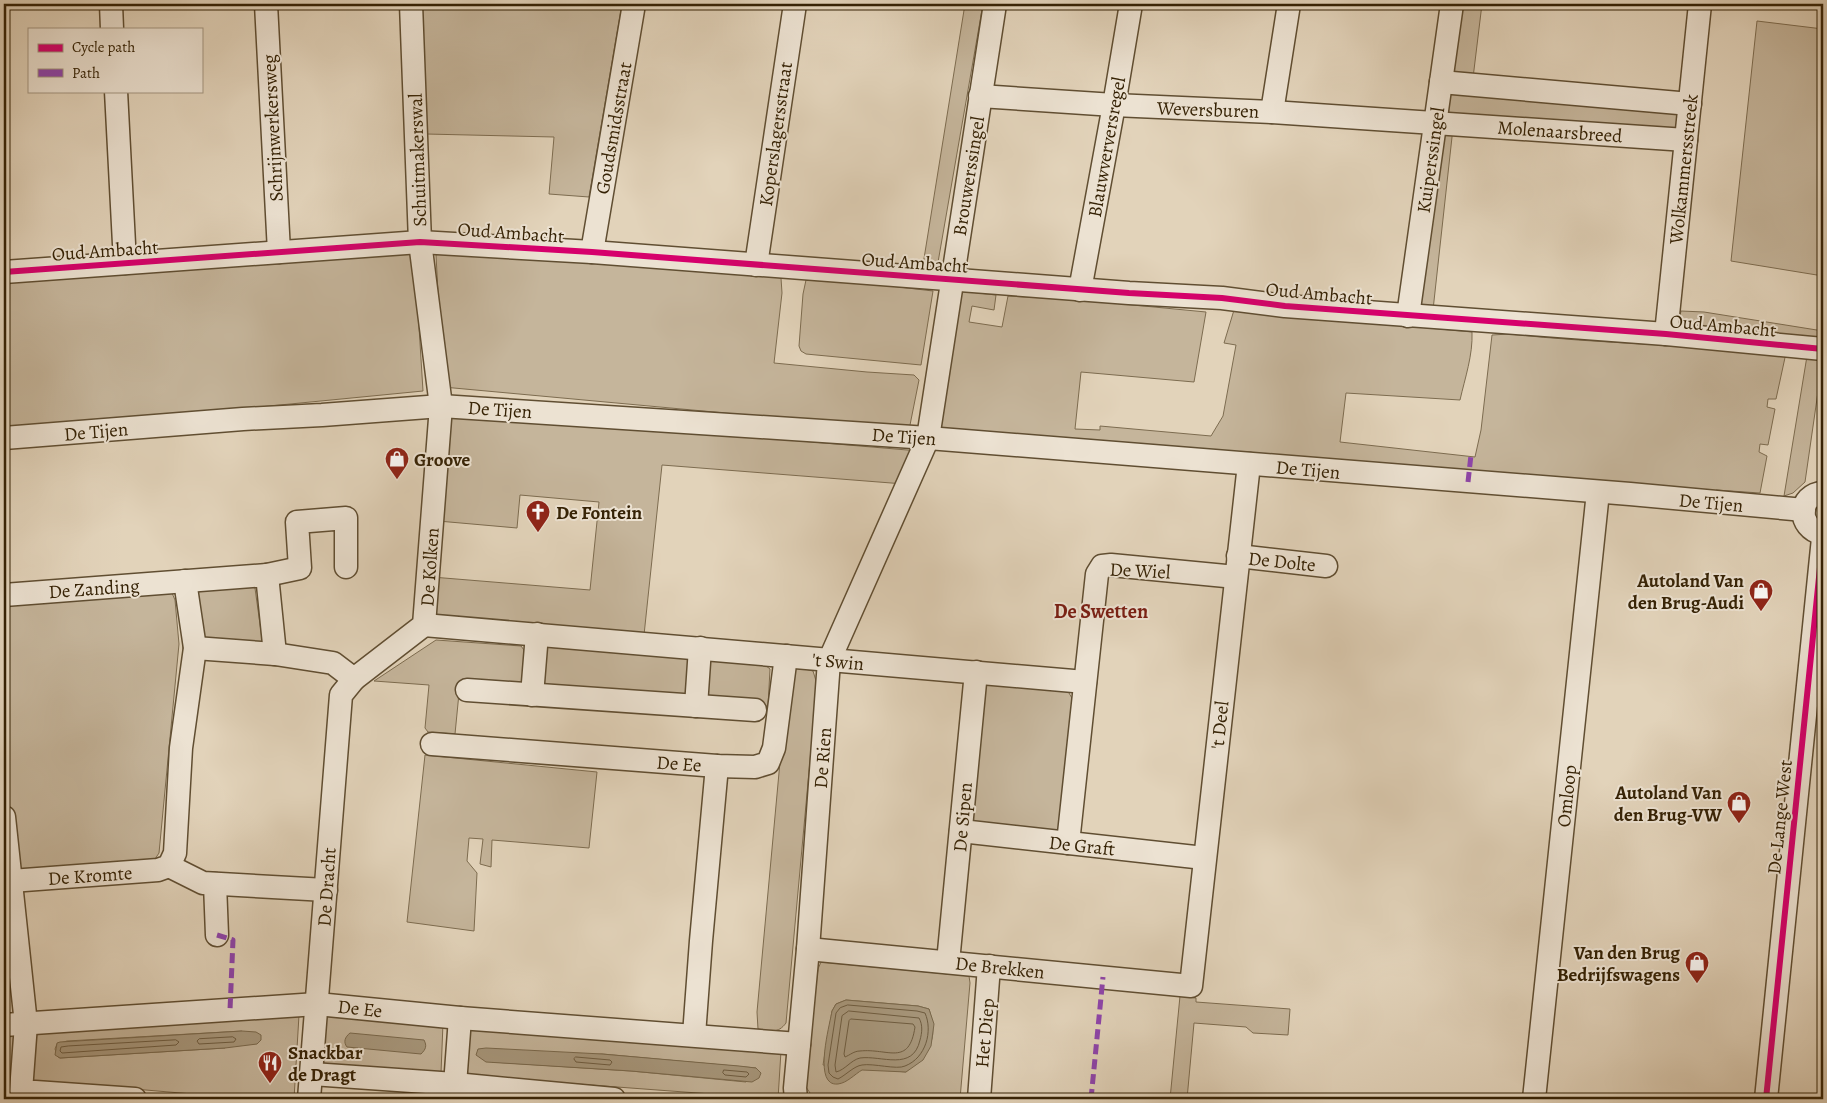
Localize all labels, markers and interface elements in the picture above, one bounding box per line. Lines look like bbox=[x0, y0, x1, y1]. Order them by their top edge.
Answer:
legend bbox=[28, 28, 202, 92]
text: Cycle path bbox=[72, 37, 135, 57]
street label: Schrijnwerkersweg bbox=[256, 53, 290, 202]
street label: Goudsmidsstraat bbox=[590, 60, 638, 196]
street label: Koperslagersstraat bbox=[753, 60, 799, 208]
text: Path bbox=[72, 63, 100, 83]
street label: Blauwverversregel bbox=[1082, 74, 1132, 220]
street label: Schuitmakerswal bbox=[403, 92, 433, 227]
street label: Wolkammersstreek bbox=[1663, 92, 1705, 246]
street label: Weversburen bbox=[1155, 95, 1260, 125]
street label: Kuiperssingel bbox=[1411, 105, 1451, 215]
street label: Brouwerssingel bbox=[947, 114, 991, 238]
street label: Molenaarsbreed bbox=[1497, 115, 1624, 149]
street label: Oud Ambacht bbox=[457, 216, 565, 250]
street label: Oud Ambacht bbox=[51, 234, 159, 268]
street label: Oud Ambacht bbox=[861, 246, 969, 280]
street label: Oud Ambacht bbox=[1265, 276, 1373, 312]
street label: Oud Ambacht bbox=[1669, 308, 1777, 344]
street label: De Tijen bbox=[467, 395, 533, 425]
street label: De Tijen bbox=[63, 416, 129, 448]
street label: De Tijen bbox=[871, 422, 937, 452]
shop icon: Groove bbox=[384, 446, 410, 480]
place label: Groove bbox=[414, 447, 471, 473]
street label: De Tijen bbox=[1275, 454, 1341, 486]
street label: De Tijen bbox=[1678, 487, 1744, 519]
church icon: De Fontein bbox=[525, 499, 551, 533]
place label: De Fontein bbox=[556, 500, 642, 526]
street label: De Kolken bbox=[414, 527, 446, 607]
street label: De Dolte bbox=[1247, 546, 1317, 578]
street label: De Wiel bbox=[1109, 556, 1171, 586]
place label: Autoland Van den Brug-Audi bbox=[1628, 568, 1744, 616]
street label: De Zanding bbox=[48, 573, 141, 605]
shop icon: Autoland Van den Brug-Audi bbox=[1748, 578, 1774, 612]
district label: De Swetten bbox=[1054, 598, 1148, 625]
street label: 't Swin bbox=[811, 647, 865, 677]
street label: 't Deel bbox=[1205, 699, 1235, 751]
street label: De Rien bbox=[808, 727, 838, 790]
street label: De Ee bbox=[656, 749, 702, 779]
street label: De Lange West bbox=[1761, 759, 1799, 876]
street label: Omloop bbox=[1551, 764, 1583, 829]
place label: Autoland Van den Brug-VW bbox=[1614, 780, 1723, 828]
street label: De Sipen bbox=[947, 781, 979, 853]
shop icon: Autoland Van den Brug-VW bbox=[1726, 790, 1752, 824]
street label: De Graft bbox=[1048, 830, 1116, 862]
street label: De Dracht bbox=[311, 847, 343, 928]
street label: De Kromte bbox=[47, 860, 133, 892]
place label: Van den Brug Bedrijfswagens bbox=[1557, 940, 1680, 988]
street label: De Brekken bbox=[954, 950, 1046, 986]
shop icon: Van den Brug Bedrijfswagens bbox=[1684, 950, 1710, 984]
street label: De Ee bbox=[336, 994, 384, 1024]
street label: Het Diep bbox=[969, 997, 1001, 1069]
place label: Snackbar de Dragt bbox=[288, 1040, 363, 1088]
restaurant icon: Snackbar de Dragt bbox=[257, 1050, 283, 1084]

